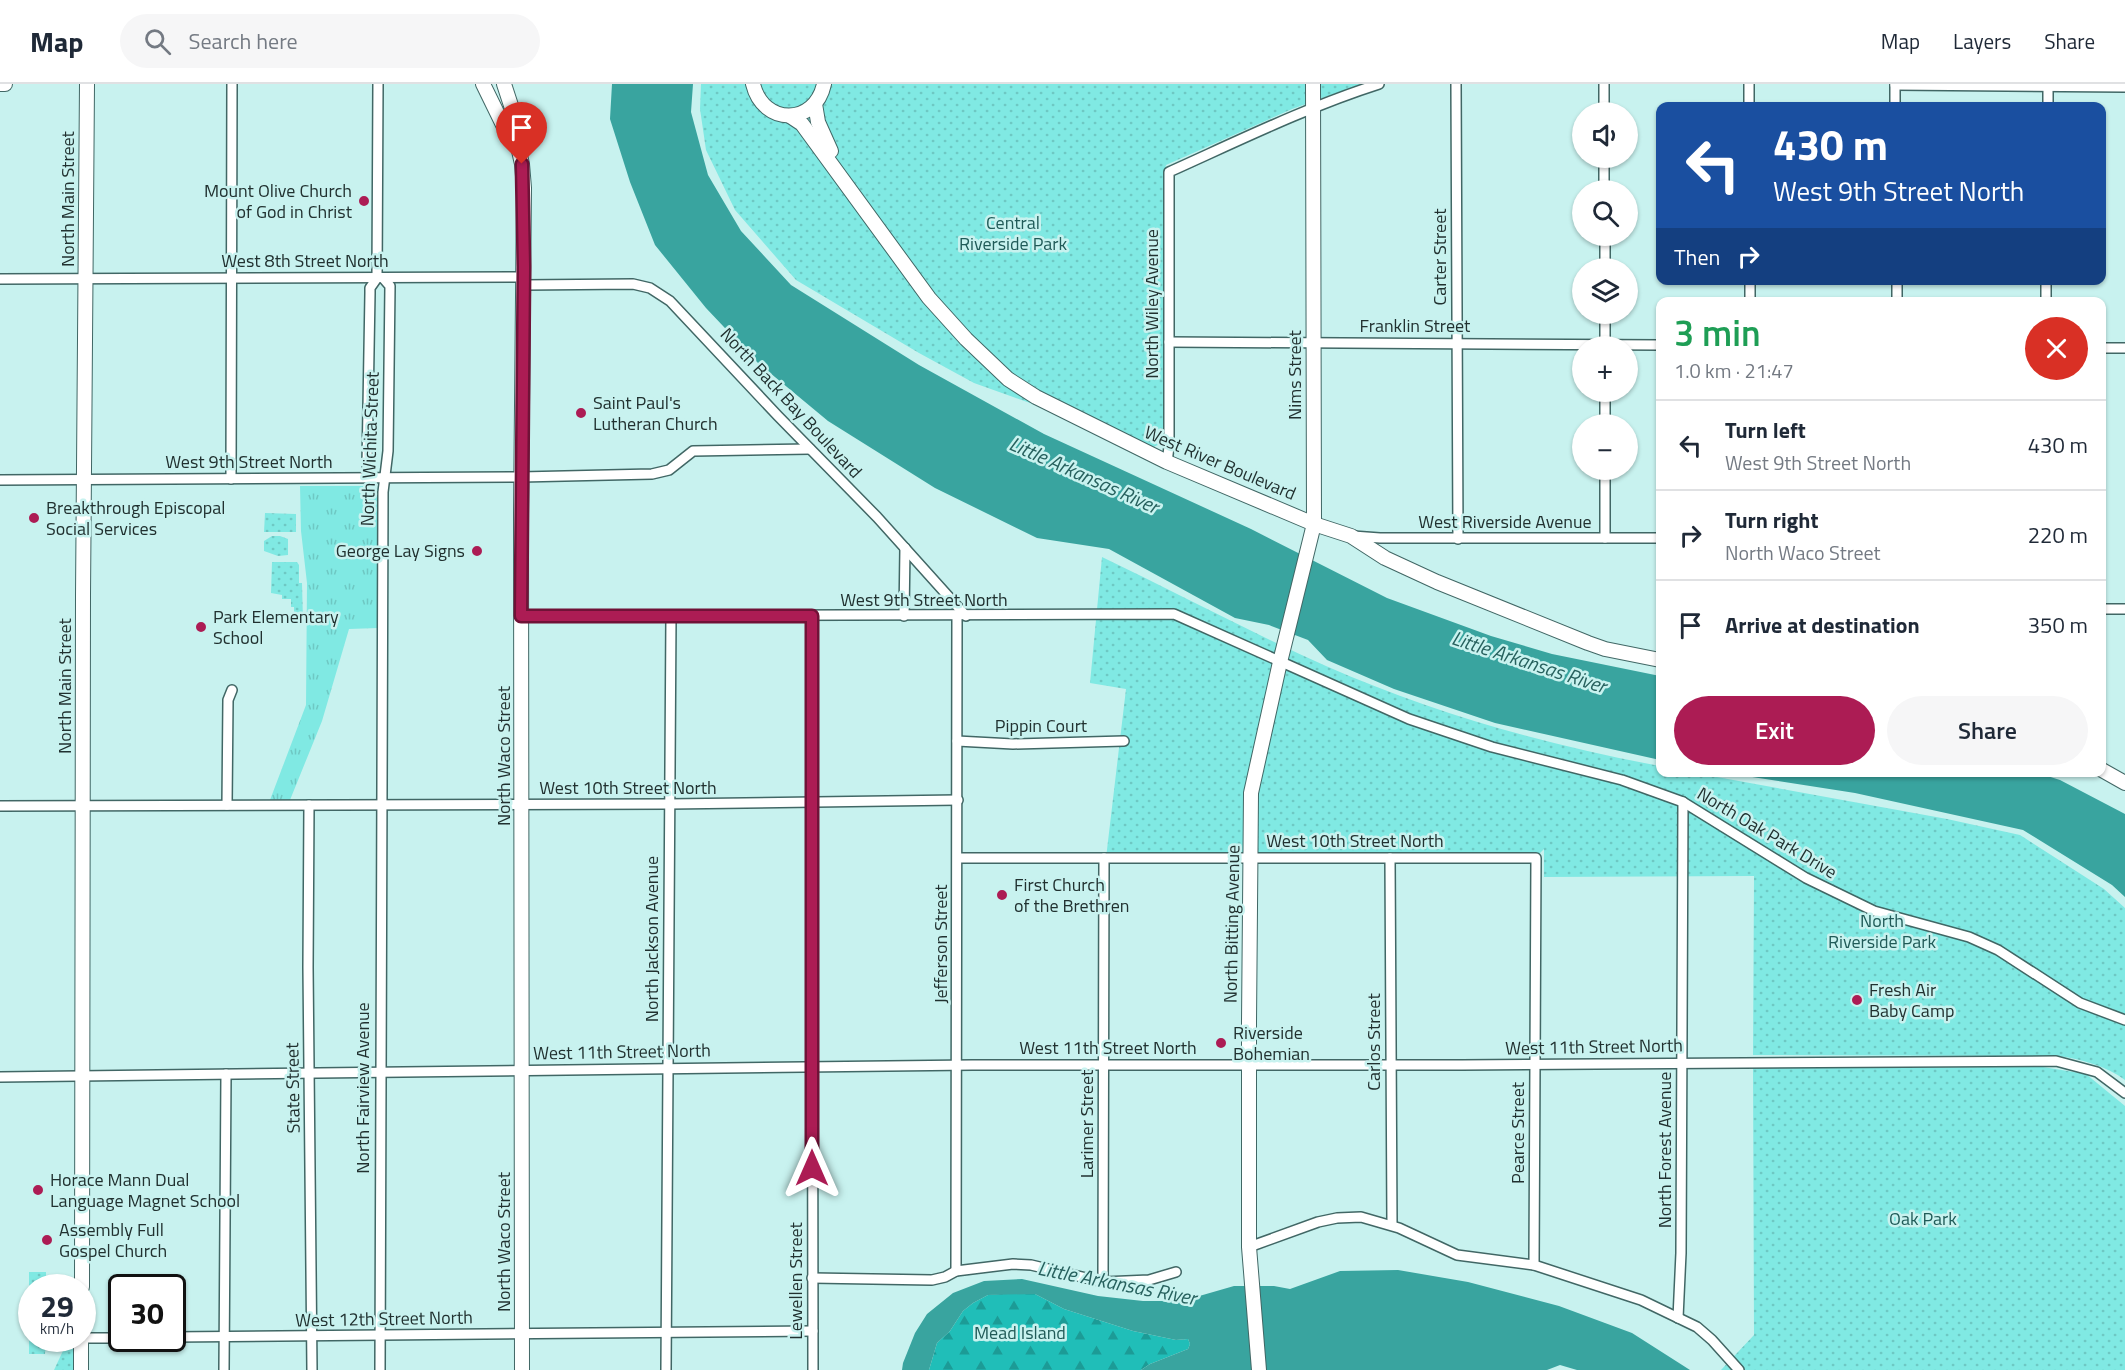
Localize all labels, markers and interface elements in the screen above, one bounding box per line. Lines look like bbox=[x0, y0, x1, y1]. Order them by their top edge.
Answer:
search box bbox=[120, 14, 540, 68]
text: Map bbox=[30, 20, 84, 63]
text: Search here bbox=[189, 24, 298, 58]
icon: search bbox=[141, 25, 174, 58]
text: Map bbox=[1881, 25, 1920, 57]
text: Layers bbox=[1953, 25, 2011, 57]
text: Share bbox=[2044, 25, 2095, 57]
pin bbox=[496, 102, 547, 164]
map controls bbox=[1572, 102, 1638, 480]
button: sound bbox=[1572, 102, 1638, 168]
icon: arrive bbox=[505, 111, 538, 144]
text: 430 m bbox=[1773, 112, 1888, 176]
icon: left bbox=[1674, 126, 1752, 204]
street label: North Main Street bbox=[54, 130, 81, 267]
text: West 9th Street North bbox=[1773, 170, 2024, 211]
place label: Mount Olive Church of God in Christ bbox=[204, 177, 353, 225]
button: search bbox=[1572, 180, 1638, 246]
marker: Mount Olive Church of God in Christ bbox=[357, 194, 371, 208]
street label: Carter Street bbox=[1426, 208, 1453, 306]
park label: Central Riverside Park bbox=[959, 209, 1067, 257]
street label: North Wiley Avenue bbox=[1138, 229, 1165, 379]
text: Then bbox=[1674, 240, 1720, 274]
icon: right bbox=[1732, 240, 1765, 273]
street label: West 8th Street North bbox=[221, 247, 389, 274]
button: layers bbox=[1572, 258, 1638, 324]
text: 3 min bbox=[1674, 305, 1761, 360]
street label: Franklin Street bbox=[1360, 312, 1471, 339]
button: close bbox=[2025, 317, 2088, 380]
street label: North Back Bay Boulevard bbox=[714, 321, 869, 484]
street label: Nims Street bbox=[1281, 329, 1308, 420]
button: + bbox=[1572, 336, 1638, 402]
text: 1.0 km · 21:47 bbox=[1674, 355, 1794, 386]
street label: North Wichita Street bbox=[353, 370, 386, 527]
place label: Saint Paul's Lutheran Church bbox=[593, 389, 718, 437]
marker: Saint Paul's Lutheran Church bbox=[574, 406, 588, 420]
text: Turn left bbox=[1725, 413, 1806, 447]
button: − bbox=[1572, 414, 1638, 480]
street label: West River Boulevard bbox=[1140, 418, 1300, 507]
water label: Little Arkansas River bbox=[1004, 428, 1166, 522]
text: 430 m bbox=[2028, 428, 2088, 462]
icon: left bbox=[1674, 429, 1707, 462]
text: West 9th Street North bbox=[1725, 447, 1911, 478]
street label: West 9th Street North bbox=[165, 448, 333, 475]
place label: Breakthrough Episcopal Social Services bbox=[46, 494, 226, 542]
text: Turn right bbox=[1725, 503, 1819, 537]
street label: West Riverside Avenue bbox=[1418, 508, 1592, 535]
marker: Breakthrough Episcopal Social Services bbox=[27, 511, 41, 525]
text: 220 m bbox=[2028, 518, 2088, 552]
icon: right bbox=[1674, 519, 1707, 552]
place label: George Lay Signs bbox=[336, 537, 465, 564]
text: North Waco Street bbox=[1725, 537, 1881, 568]
marker: George Lay Signs bbox=[470, 544, 484, 558]
street label: West 9th Street North bbox=[840, 586, 1008, 613]
place label: Park Elementary School bbox=[213, 603, 339, 651]
text: Arrive at destination bbox=[1725, 608, 1920, 642]
text: 350 m bbox=[2028, 608, 2088, 642]
icon: arrive bbox=[1674, 609, 1707, 642]
street label: North Main Street bbox=[51, 617, 78, 754]
marker: Park Elementary School bbox=[194, 620, 208, 634]
water label: Little Arkansas River bbox=[1448, 622, 1613, 702]
street label: North Waco Street bbox=[490, 685, 517, 826]
button: Exit bbox=[1674, 696, 1875, 765]
button: Share bbox=[1887, 696, 2088, 765]
street label: Pippin Court bbox=[995, 712, 1088, 739]
street label: West 10th Street North bbox=[539, 774, 717, 801]
street label: North Oak Park Drive bbox=[1692, 780, 1842, 885]
street label: West 10th Street North bbox=[1266, 827, 1444, 854]
street label: North Bitting Avenue bbox=[1217, 844, 1246, 1003]
street label: North Jackson Avenue bbox=[638, 856, 665, 1022]
place label: First Church of the Brethren bbox=[1014, 871, 1129, 919]
street label: Jefferson Street bbox=[927, 884, 954, 1004]
marker: First Church of the Brethren bbox=[995, 888, 1009, 902]
park label: North Riverside Park bbox=[1828, 907, 1936, 955]
place label: Fresh Air Baby Camp bbox=[1869, 976, 1954, 1024]
street label: Carlos Street bbox=[1360, 993, 1387, 1091]
marker: Fresh Air Baby Camp bbox=[1850, 993, 1864, 1007]
street label: North Fairview Avenue bbox=[349, 1002, 376, 1174]
place label: Riverside Bohemian bbox=[1233, 1019, 1310, 1067]
street label: West 11th Street North bbox=[1505, 1031, 1683, 1062]
street label: West 11th Street North bbox=[1019, 1034, 1197, 1061]
street label: West 11th Street North bbox=[533, 1036, 711, 1067]
marker: Riverside Bohemian bbox=[1214, 1036, 1228, 1050]
street label: State Street bbox=[278, 1042, 307, 1134]
street label: Larimer Street bbox=[1073, 1069, 1100, 1178]
street label: North Forest Avenue bbox=[1651, 1072, 1678, 1228]
street label: Pearce Street bbox=[1504, 1081, 1531, 1184]
position arrow bbox=[780, 1136, 844, 1200]
place label: Horace Mann Dual Language Magnet School bbox=[50, 1166, 240, 1214]
street label: North Waco Street bbox=[490, 1171, 517, 1312]
marker: Horace Mann Dual Language Magnet School bbox=[31, 1183, 45, 1197]
park label: Oak Park bbox=[1889, 1205, 1957, 1232]
place label: Assembly Full Gospel Church bbox=[59, 1216, 167, 1264]
street label: Lewellen Street bbox=[782, 1221, 809, 1340]
marker: Assembly Full Gospel Church bbox=[40, 1233, 54, 1247]
water label: Little Arkansas River bbox=[1035, 1252, 1202, 1314]
speed limit sign: 30 bbox=[108, 1274, 186, 1352]
text: 29 bbox=[40, 1283, 74, 1329]
street label: West 12th Street North bbox=[295, 1303, 473, 1334]
text: km/h bbox=[40, 1317, 74, 1340]
park label: Mead Island bbox=[974, 1319, 1066, 1346]

